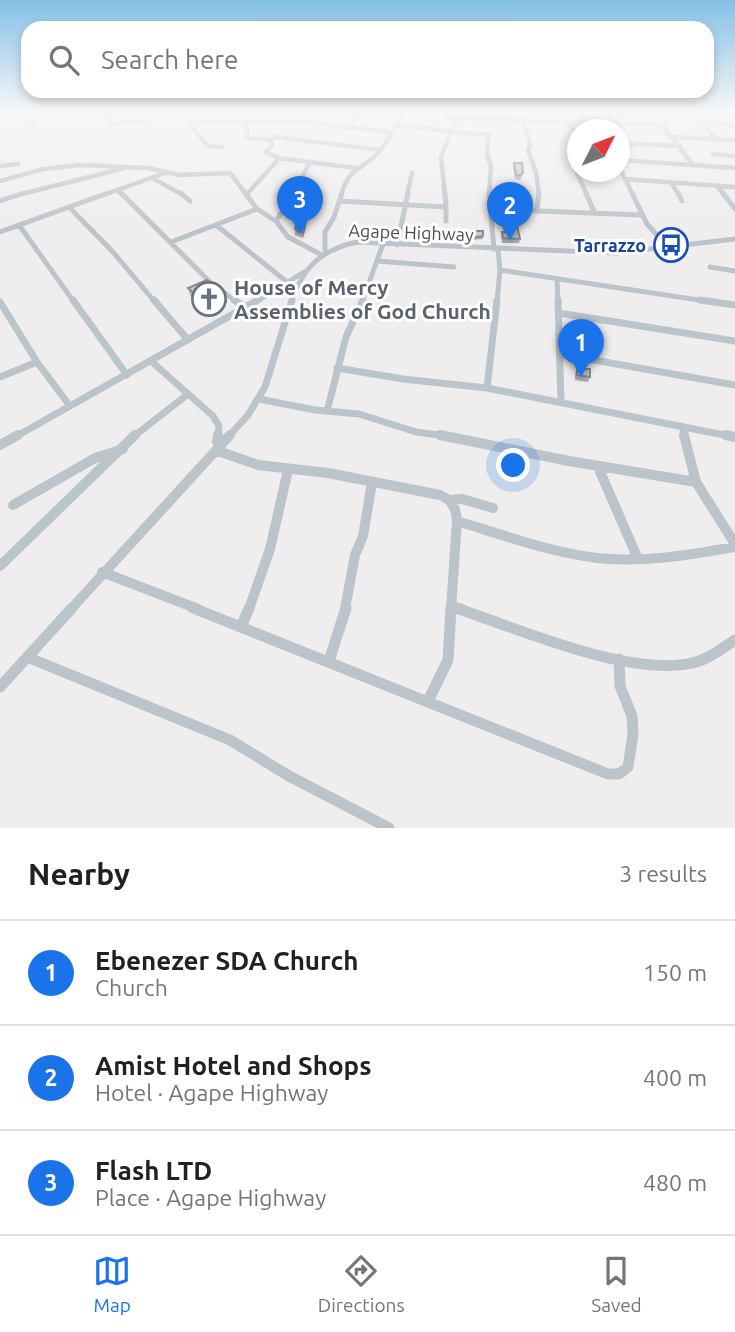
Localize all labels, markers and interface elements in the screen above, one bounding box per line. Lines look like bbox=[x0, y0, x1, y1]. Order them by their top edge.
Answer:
search box bbox=[21, 21, 714, 98]
icon: search bbox=[45, 41, 83, 79]
text: Search here bbox=[101, 45, 238, 74]
north arrow bbox=[567, 119, 630, 182]
pin: 3 bbox=[277, 176, 323, 234]
pin: 2 bbox=[487, 182, 533, 240]
street label: Agape Highway bbox=[348, 220, 474, 244]
bus stop icon: Tarrazzo bbox=[652, 226, 690, 264]
place label: Tarrazzo bbox=[574, 235, 646, 255]
place label: House of Mercy Assemblies of God Church bbox=[234, 275, 491, 323]
church icon: House of Mercy Assemblies of God Church bbox=[190, 280, 228, 318]
pin: 1 bbox=[558, 319, 604, 377]
your location bbox=[496, 448, 530, 482]
text: Nearby bbox=[28, 857, 130, 891]
text: 3 results bbox=[619, 861, 707, 886]
text: Ebenezer SDA Church bbox=[95, 946, 359, 975]
text: 1 bbox=[45, 960, 57, 985]
text: 150 m bbox=[643, 960, 707, 985]
text: Church bbox=[95, 975, 168, 1000]
text: Amist Hotel and Shops bbox=[95, 1051, 371, 1080]
text: 2 bbox=[45, 1065, 57, 1090]
text: 400 m bbox=[643, 1065, 707, 1090]
text: Hotel · Agape Highway bbox=[95, 1080, 328, 1105]
text: Flash LTD bbox=[95, 1156, 212, 1185]
text: 3 bbox=[45, 1170, 57, 1195]
text: 480 m bbox=[643, 1170, 707, 1195]
text: Place · Agape Highway bbox=[95, 1185, 326, 1210]
tab: Map bbox=[93, 1252, 131, 1316]
tab: Directions bbox=[318, 1252, 405, 1316]
tab: Saved bbox=[591, 1252, 642, 1316]

